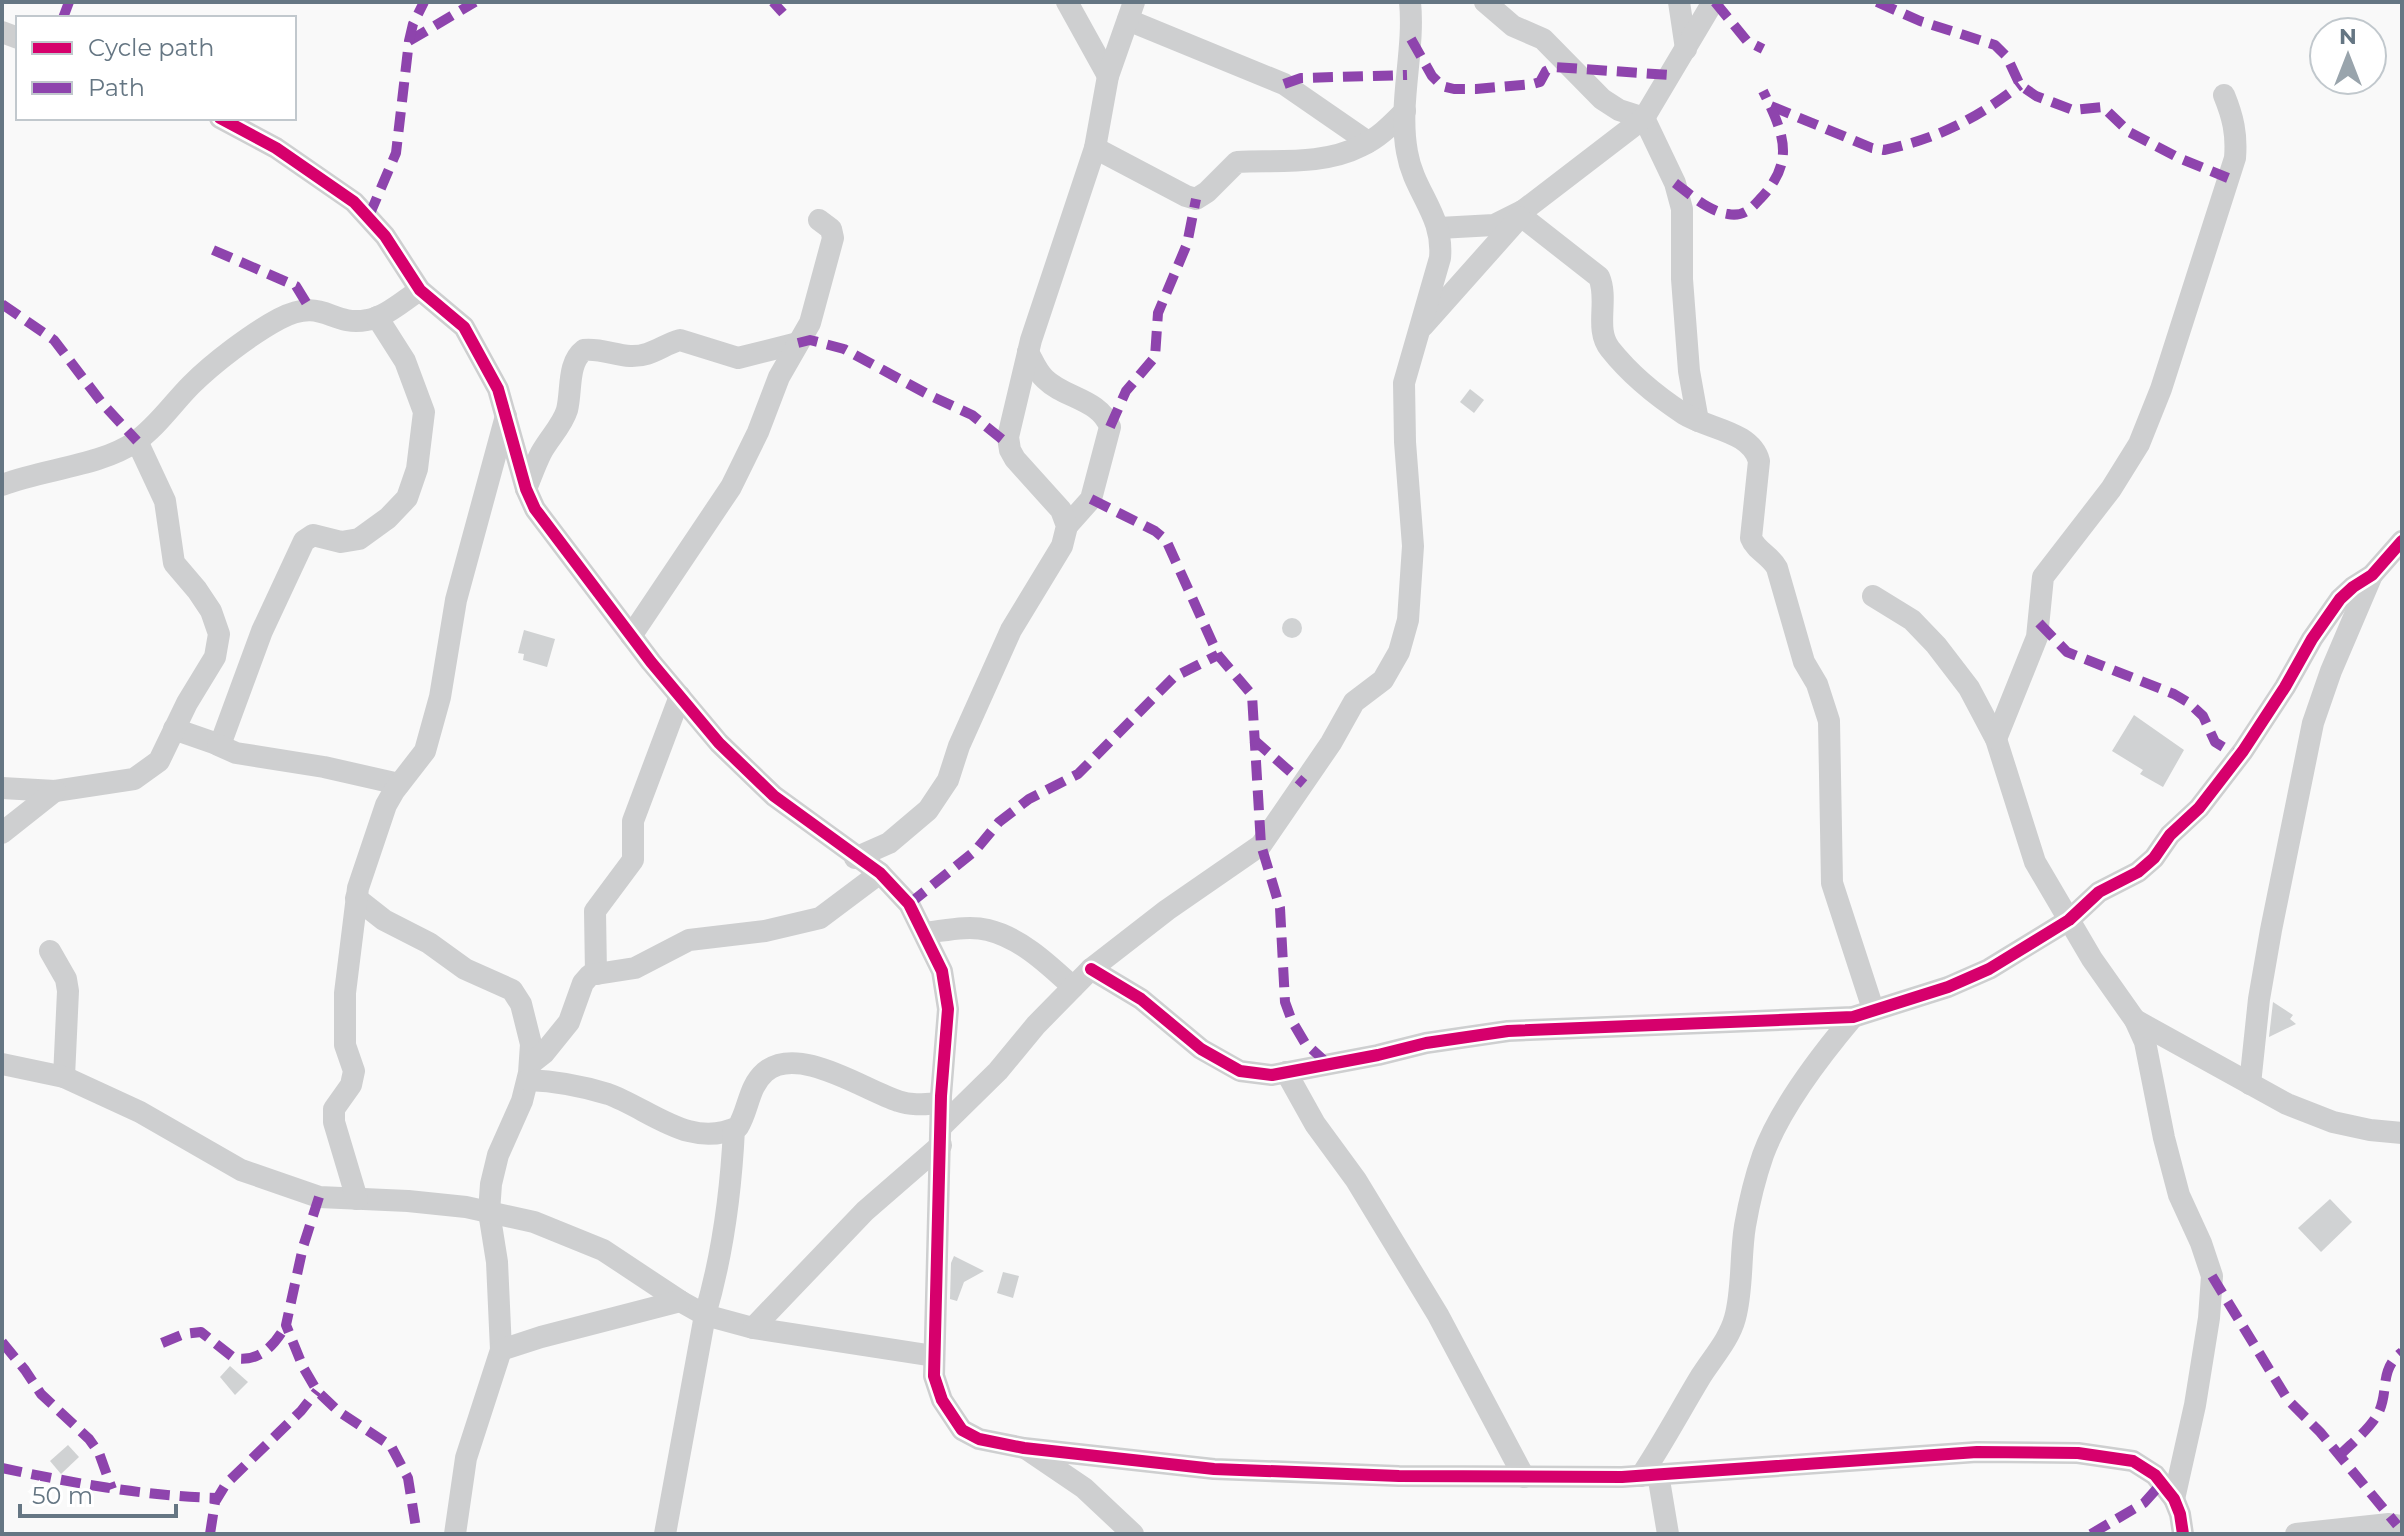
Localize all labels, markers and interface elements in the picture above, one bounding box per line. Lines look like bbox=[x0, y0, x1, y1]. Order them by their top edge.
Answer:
legend bbox=[16, 16, 296, 120]
north arrow bbox=[2308, 16, 2388, 96]
text: N bbox=[2339, 23, 2357, 50]
text: Cycle path bbox=[88, 33, 215, 62]
text: Path bbox=[88, 73, 145, 102]
scale bar bbox=[20, 1468, 176, 1518]
text: 50 m bbox=[32, 1481, 93, 1510]

